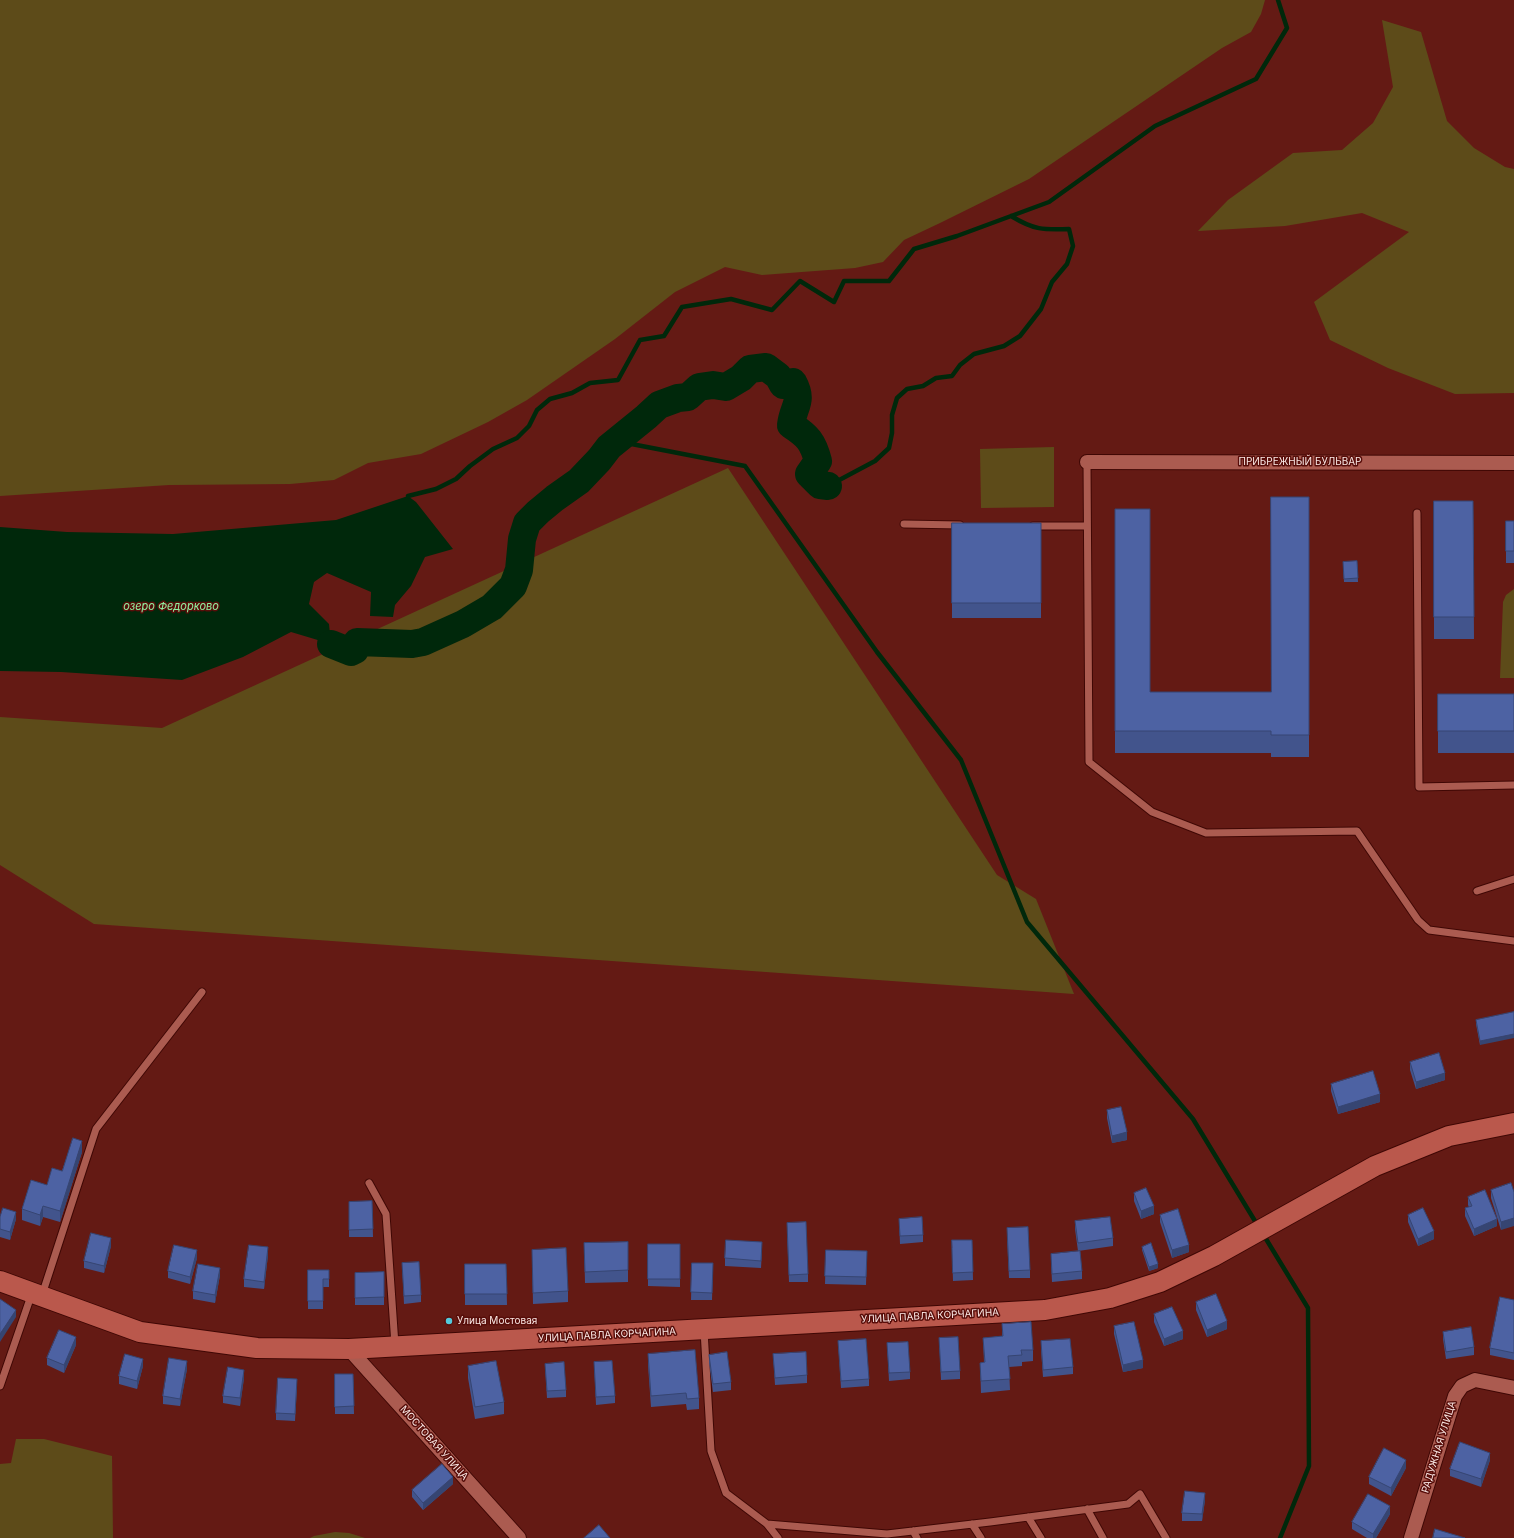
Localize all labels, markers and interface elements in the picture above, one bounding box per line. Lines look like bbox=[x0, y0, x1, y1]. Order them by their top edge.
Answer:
street label: ПРИБРЕЖНЫЙ БУЛЬВАР bbox=[1239, 456, 1361, 468]
water label: озеро Федорково bbox=[123, 600, 219, 614]
street label: УЛИЦА ПАВЛА КОРЧАГИНА bbox=[861, 1306, 999, 1326]
place label: Улица Мостовая bbox=[457, 1315, 537, 1327]
marker: Улица Мостовая bbox=[444, 1316, 454, 1326]
street label: УЛИЦА ПАВЛА КОРЧАГИНА bbox=[538, 1325, 676, 1345]
street label: РАДУЖНАЯ УЛИЦА bbox=[1419, 1400, 1459, 1494]
street label: МОСТОВАЯ УЛИЦА bbox=[397, 1403, 471, 1483]

